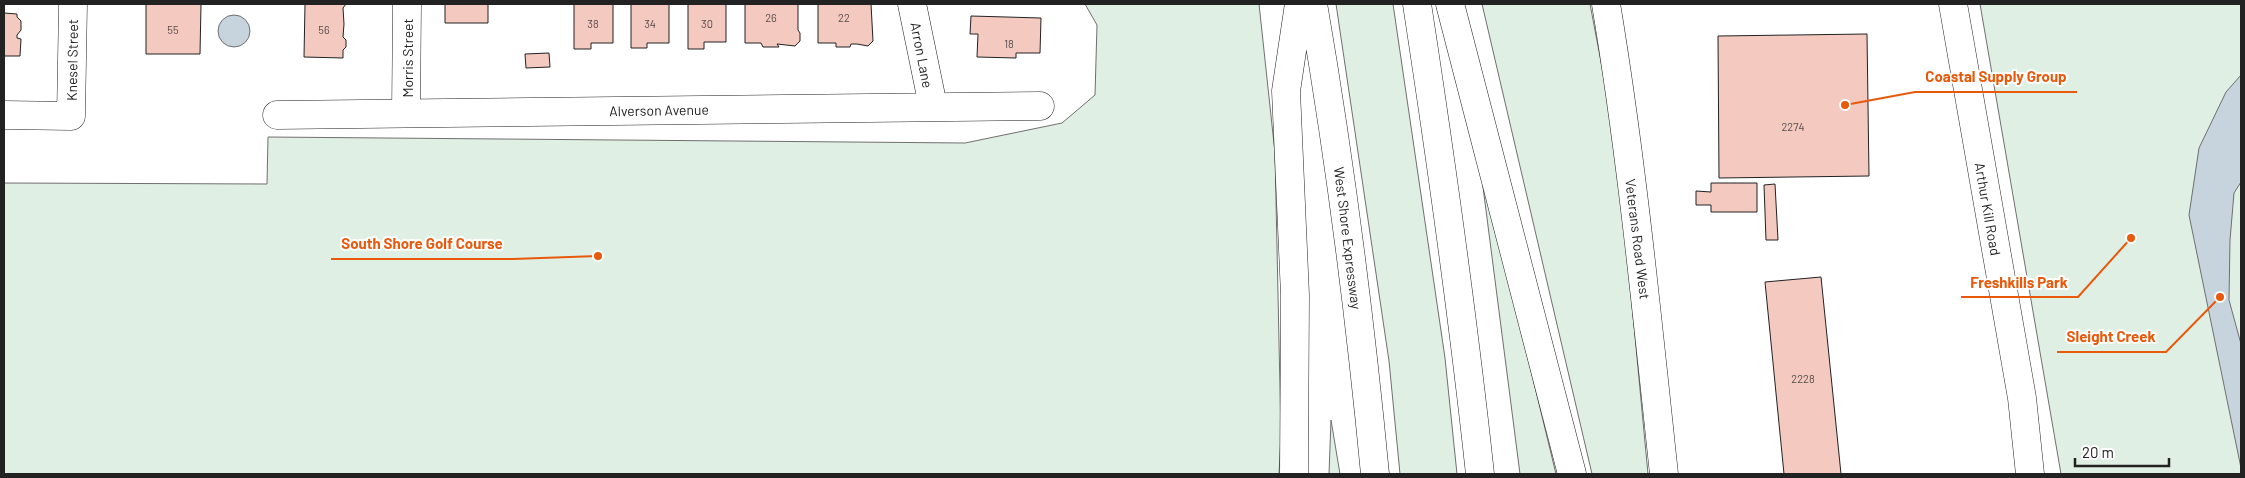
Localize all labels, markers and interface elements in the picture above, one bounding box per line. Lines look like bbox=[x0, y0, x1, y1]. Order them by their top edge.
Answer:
house number: 26 bbox=[765, 11, 777, 24]
house number: 22 bbox=[838, 11, 850, 24]
house number: 38 bbox=[587, 17, 599, 30]
house number: 34 bbox=[644, 17, 656, 30]
house number: 30 bbox=[701, 17, 713, 30]
street label: Morris Street bbox=[399, 18, 416, 98]
street label: Knesel Street bbox=[63, 19, 81, 101]
street label: Arron Lane bbox=[907, 21, 937, 89]
house number: 55 bbox=[167, 23, 179, 36]
house number: 56 bbox=[318, 23, 330, 36]
house number: 18 bbox=[1004, 37, 1014, 50]
callout: Coastal Supply Group bbox=[1915, 62, 2077, 92]
text: Coastal Supply Group bbox=[1925, 67, 2067, 85]
street label: Alverson Avenue bbox=[609, 101, 709, 119]
house number: 2274 bbox=[1781, 120, 1805, 133]
street label: Arthur Kill Road bbox=[1971, 161, 2005, 257]
street label: West Shore Expressway bbox=[1331, 166, 1365, 311]
street label: Veterans Road West bbox=[1622, 178, 1654, 300]
callout: South Shore Golf Course bbox=[331, 229, 513, 259]
text: South Shore Golf Course bbox=[341, 234, 503, 252]
callout: Freshkills Park bbox=[1961, 267, 2078, 297]
text: Freshkills Park bbox=[1970, 273, 2068, 291]
callout: Sleight Creek bbox=[2057, 322, 2166, 352]
text: Sleight Creek bbox=[2067, 327, 2155, 345]
house number: 2228 bbox=[1791, 372, 1815, 385]
scale bar bbox=[2075, 436, 2169, 468]
text: 20 m bbox=[2082, 443, 2114, 461]

